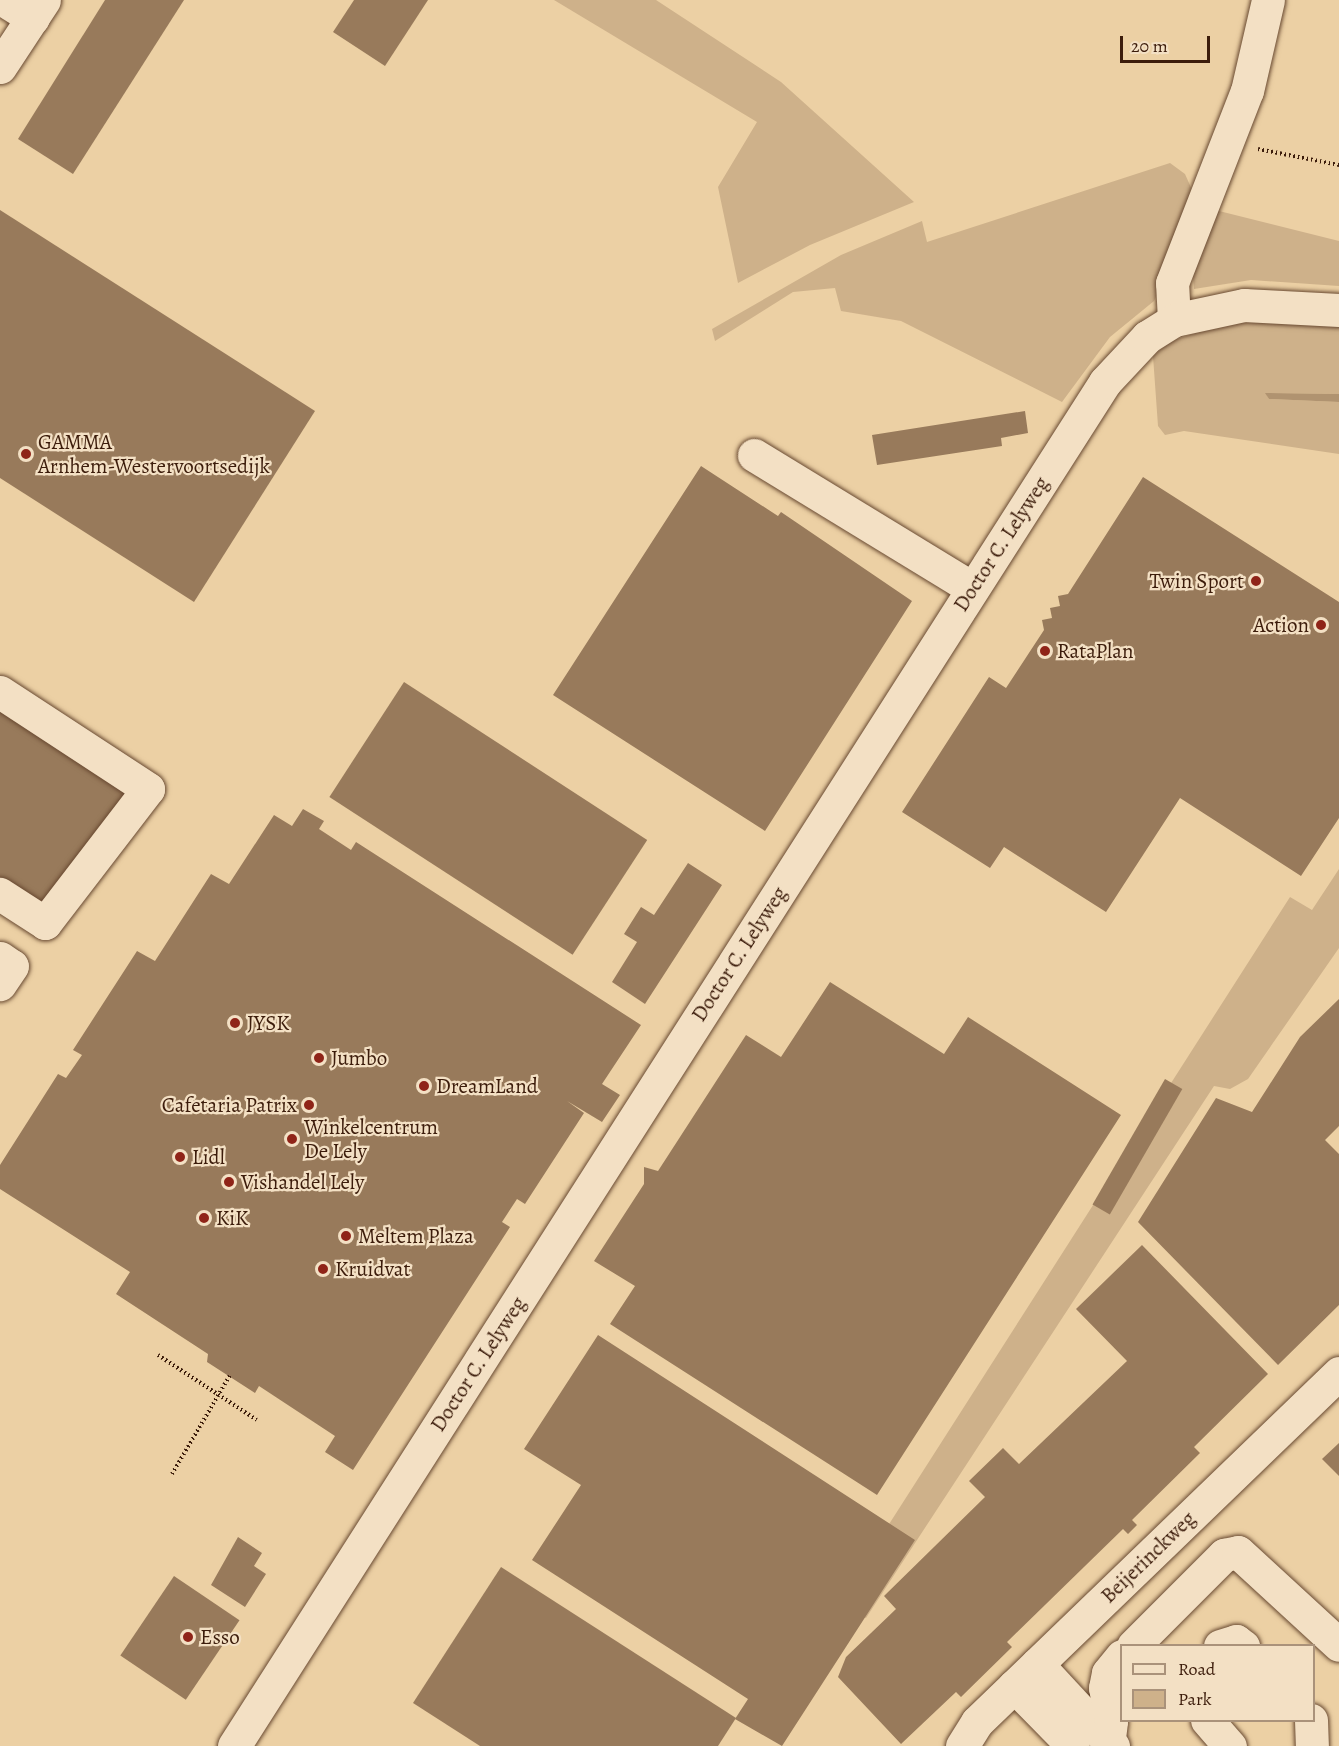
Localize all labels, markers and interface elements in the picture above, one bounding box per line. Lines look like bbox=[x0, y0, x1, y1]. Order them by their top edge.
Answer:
scale bar bbox=[1123, 24, 1213, 62]
text: 20 m bbox=[1131, 34, 1168, 58]
place label: GAMMA Arnhem-Westervoortsedijk bbox=[38, 429, 270, 479]
marker: GAMMA Arnhem-Westervoortsedijk bbox=[19, 447, 33, 461]
street label: Doctor C. Lelyweg bbox=[948, 472, 1054, 616]
place label: Twin Sport bbox=[1150, 568, 1244, 594]
marker: Twin Sport bbox=[1249, 574, 1263, 588]
place label: Action bbox=[1253, 612, 1309, 638]
marker: Action bbox=[1314, 618, 1328, 632]
place label: RataPlan bbox=[1057, 638, 1133, 664]
marker: RataPlan bbox=[1038, 644, 1052, 658]
street label: Doctor C. Lelyweg bbox=[686, 882, 792, 1026]
place label: JYSK bbox=[247, 1010, 289, 1036]
marker: JYSK bbox=[228, 1016, 242, 1030]
place label: Jumbo bbox=[331, 1045, 387, 1071]
marker: Jumbo bbox=[312, 1051, 326, 1065]
place label: DreamLand bbox=[436, 1073, 538, 1099]
marker: DreamLand bbox=[417, 1079, 431, 1093]
place label: Cafetaria Patrix bbox=[162, 1092, 297, 1118]
marker: Cafetaria Patrix bbox=[302, 1098, 316, 1112]
place label: Winkelcentrum De Lely bbox=[304, 1114, 438, 1164]
marker: Winkelcentrum De Lely bbox=[285, 1132, 299, 1146]
place label: Lidl bbox=[192, 1144, 225, 1170]
marker: Lidl bbox=[173, 1150, 187, 1164]
place label: Vishandel Lely bbox=[241, 1169, 364, 1195]
marker: Vishandel Lely bbox=[222, 1175, 236, 1189]
place label: KiK bbox=[216, 1205, 248, 1231]
marker: KiK bbox=[197, 1211, 211, 1225]
place label: Meltem Plaza bbox=[358, 1223, 474, 1249]
marker: Meltem Plaza bbox=[339, 1229, 353, 1243]
place label: Kruidvat bbox=[335, 1256, 411, 1282]
marker: Kruidvat bbox=[316, 1262, 330, 1276]
street label: Doctor C. Lelyweg bbox=[425, 1292, 531, 1436]
street label: Beijerinckweg bbox=[1096, 1506, 1200, 1608]
place label: Esso bbox=[200, 1624, 240, 1650]
marker: Esso bbox=[181, 1630, 195, 1644]
legend bbox=[1120, 1644, 1315, 1722]
text: Road bbox=[1178, 1657, 1215, 1681]
text: Park bbox=[1178, 1687, 1212, 1711]

